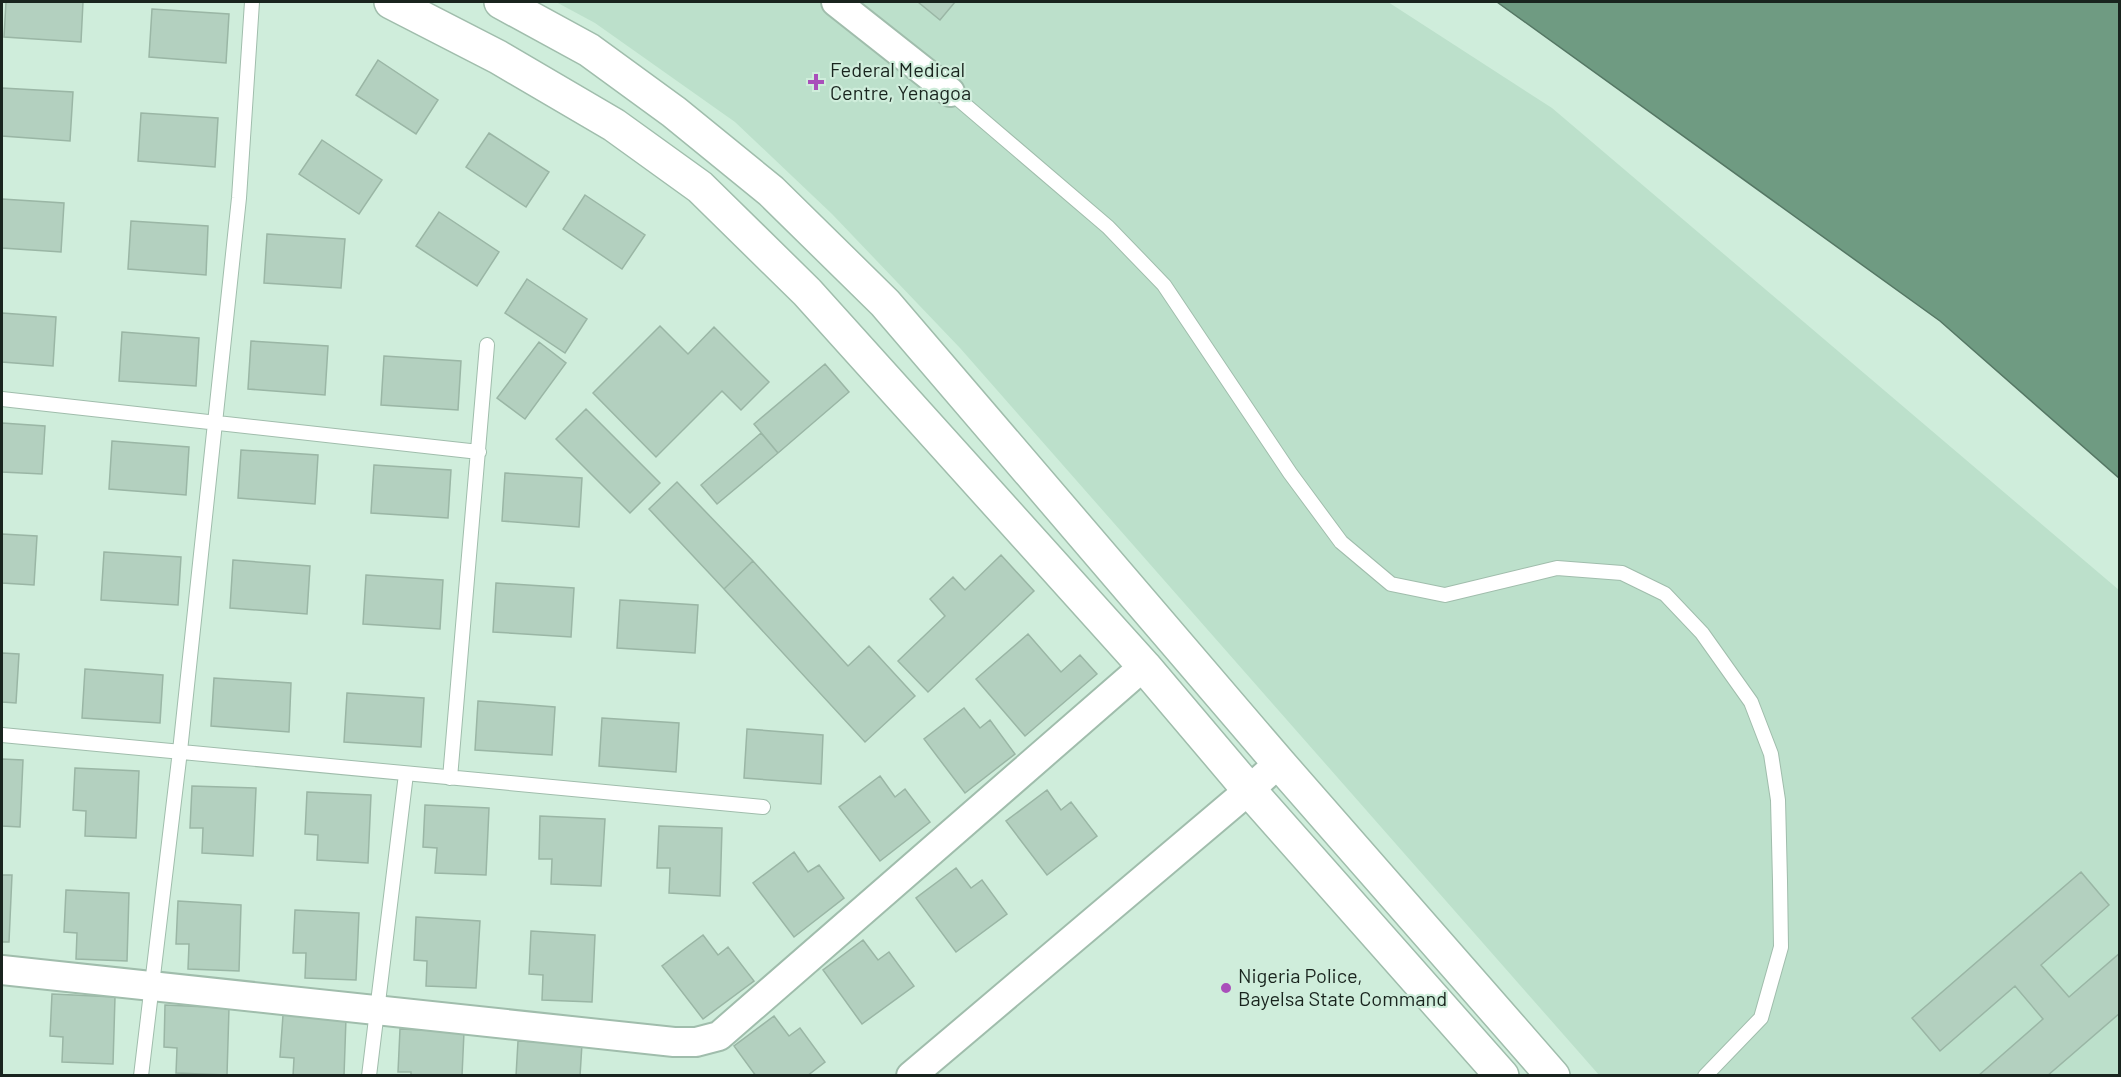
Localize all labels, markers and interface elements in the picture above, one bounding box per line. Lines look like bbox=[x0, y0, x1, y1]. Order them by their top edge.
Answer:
place label: Federal Medical Centre, Yenagoa bbox=[830, 57, 971, 104]
marker: Federal Medical Centre, Yenagoa bbox=[807, 73, 825, 91]
place label: Nigeria Police, Bayelsa State Command bbox=[1238, 963, 1447, 1010]
marker: Nigeria Police, Bayelsa State Command bbox=[1219, 981, 1233, 995]

